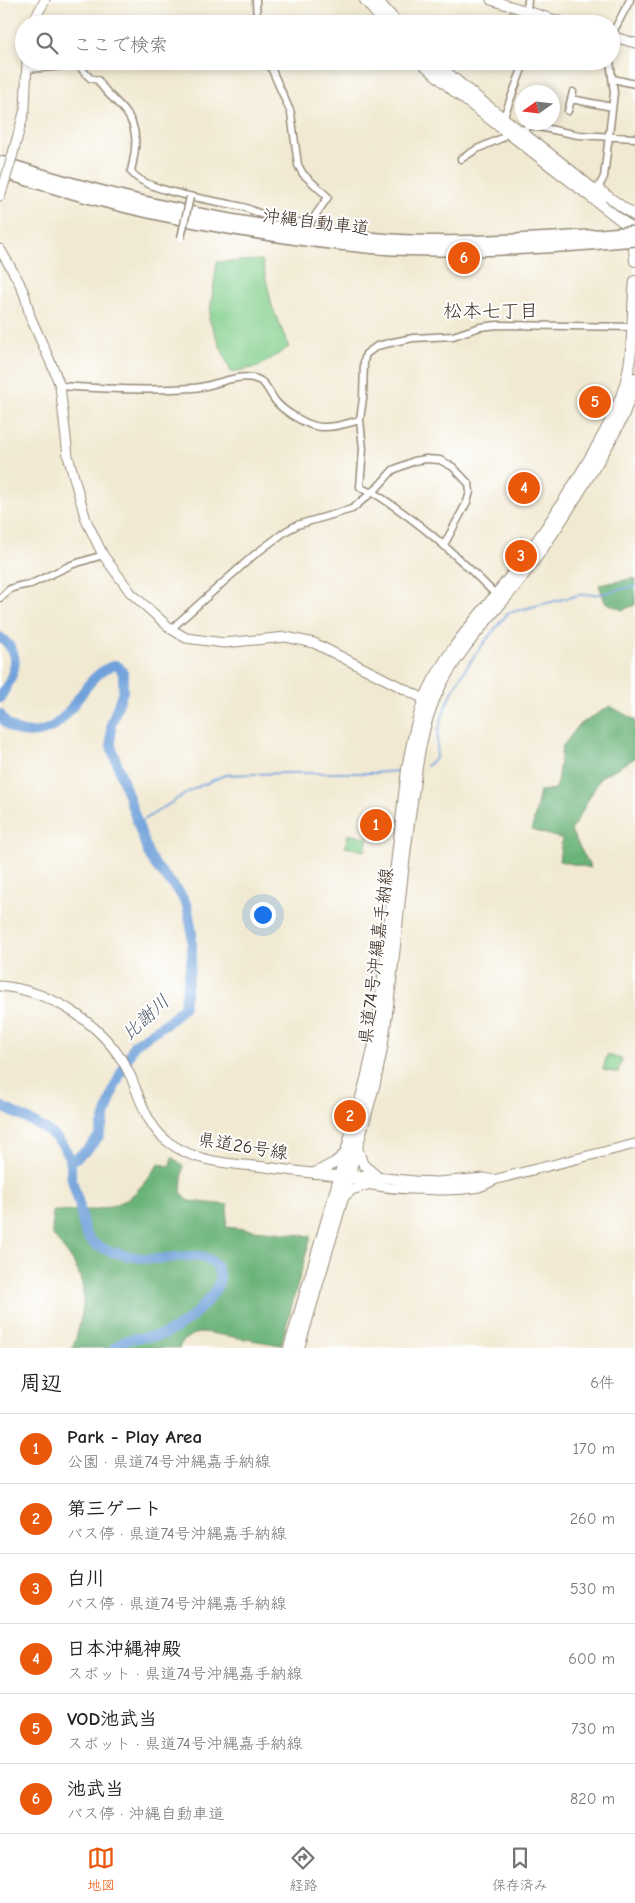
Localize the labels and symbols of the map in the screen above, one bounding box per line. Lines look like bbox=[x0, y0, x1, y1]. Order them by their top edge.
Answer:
north arrow bbox=[515, 85, 560, 130]
street label: 沖縄自動車道 bbox=[261, 205, 371, 239]
pin: 6 bbox=[448, 239, 480, 277]
district label: 松本七丁目 bbox=[443, 300, 539, 322]
pin: 5 bbox=[579, 383, 611, 421]
pin: 4 bbox=[508, 469, 540, 507]
pin: 3 bbox=[505, 537, 537, 575]
pin: 1 bbox=[360, 806, 392, 844]
street label: 県道74号沖縄嘉手納線 bbox=[355, 867, 398, 1046]
your location bbox=[250, 902, 276, 928]
water label: 比謝川 bbox=[117, 990, 174, 1045]
pin: 2 bbox=[334, 1097, 366, 1135]
street label: 県道26号線 bbox=[196, 1129, 290, 1164]

